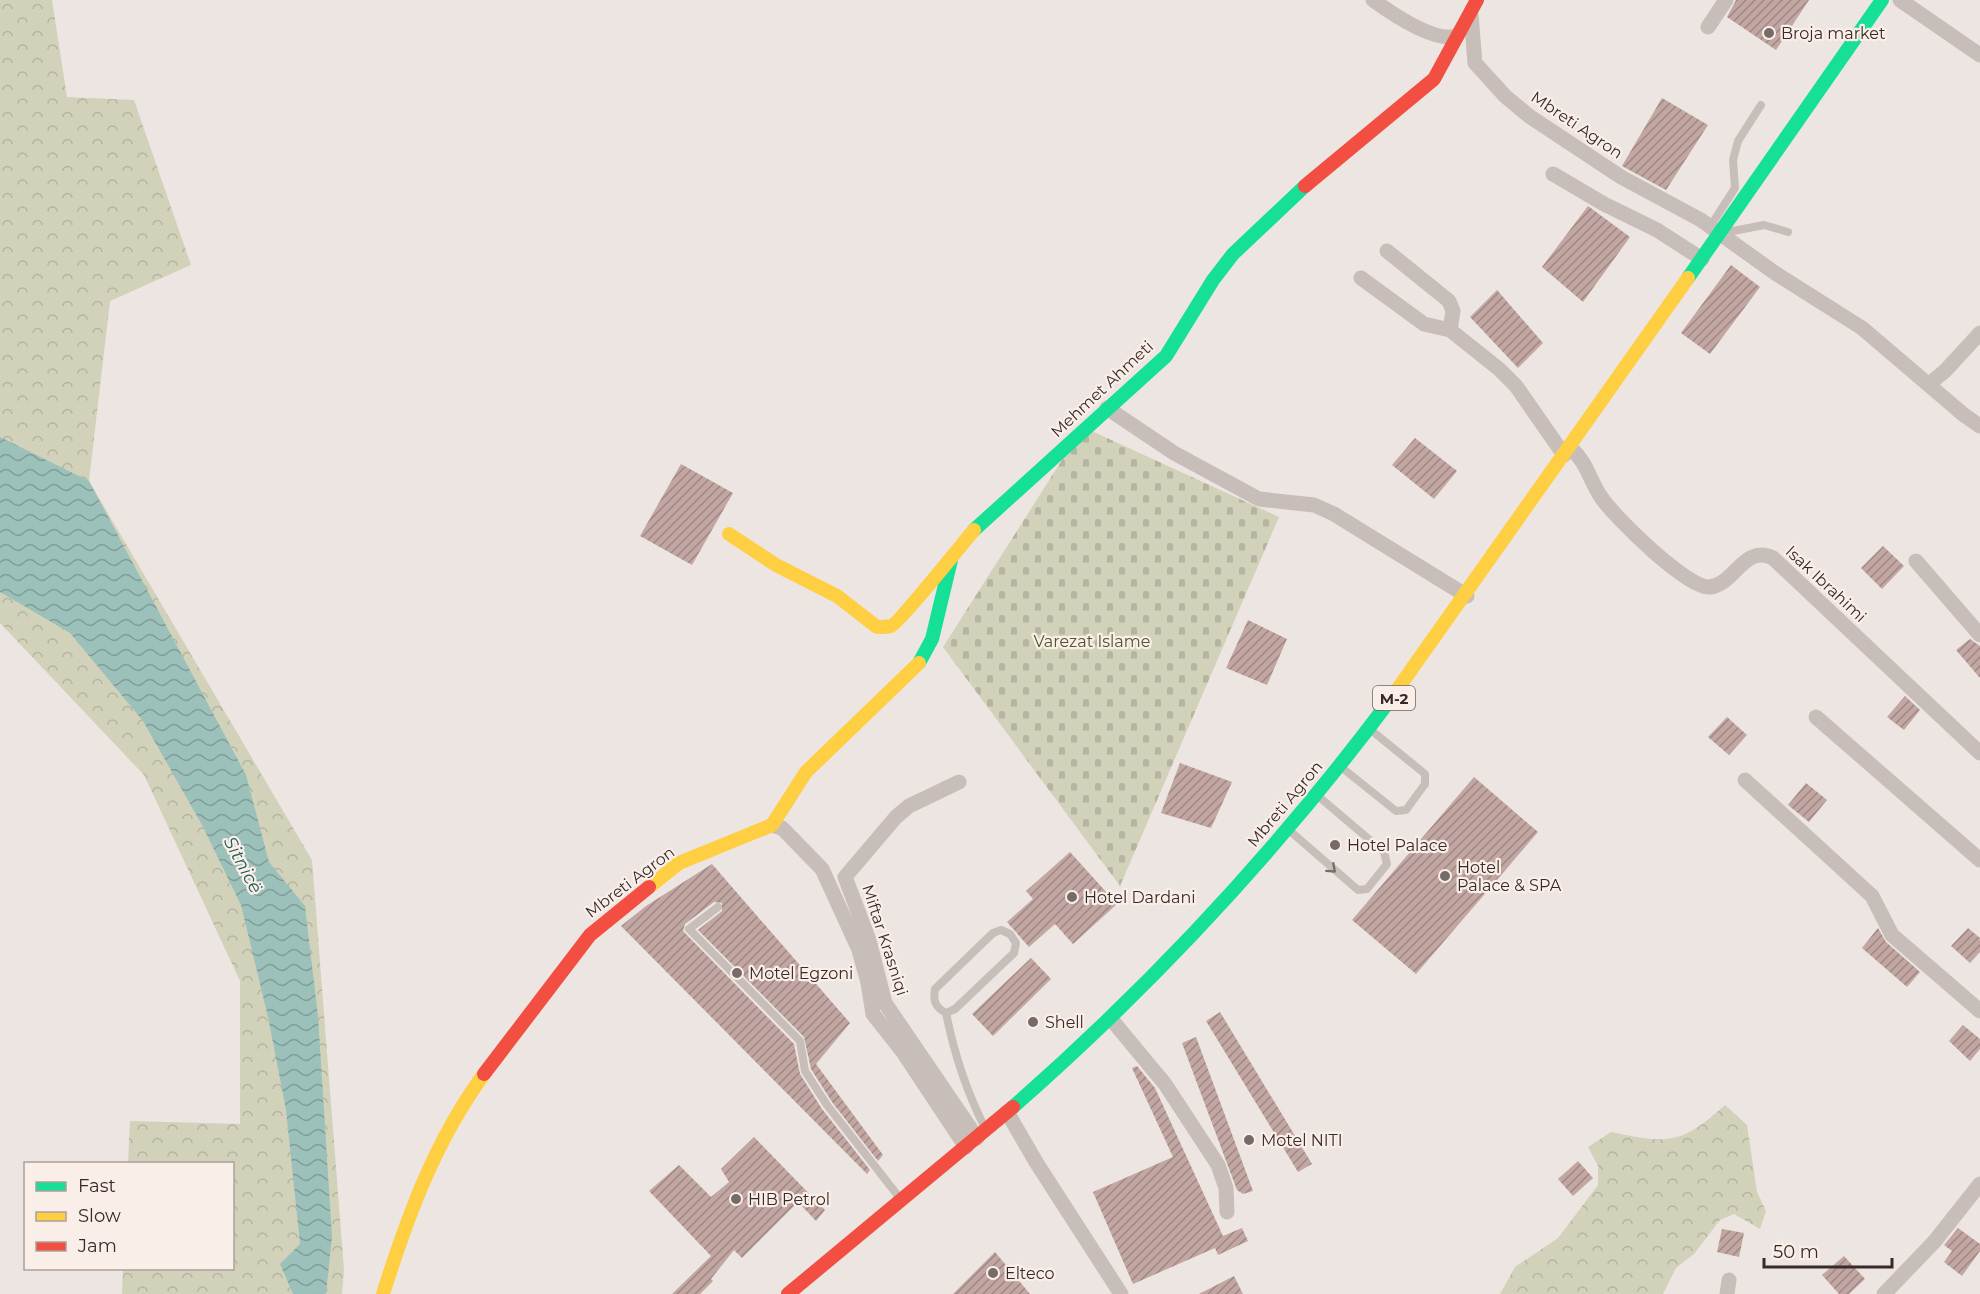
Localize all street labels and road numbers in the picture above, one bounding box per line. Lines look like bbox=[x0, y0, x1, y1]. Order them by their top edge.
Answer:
street label: Mbreti Agron bbox=[1528, 87, 1626, 163]
street label: Mehmet Ahmeti bbox=[1047, 337, 1157, 441]
street label: Isak Ibrahimi bbox=[1782, 542, 1870, 626]
road number: M-2 bbox=[1373, 686, 1415, 710]
street label: Mbreti Agron bbox=[1244, 757, 1326, 851]
street label: Mbreti Agron bbox=[582, 842, 678, 922]
street label: Miftar Krasniqi bbox=[858, 882, 912, 998]

